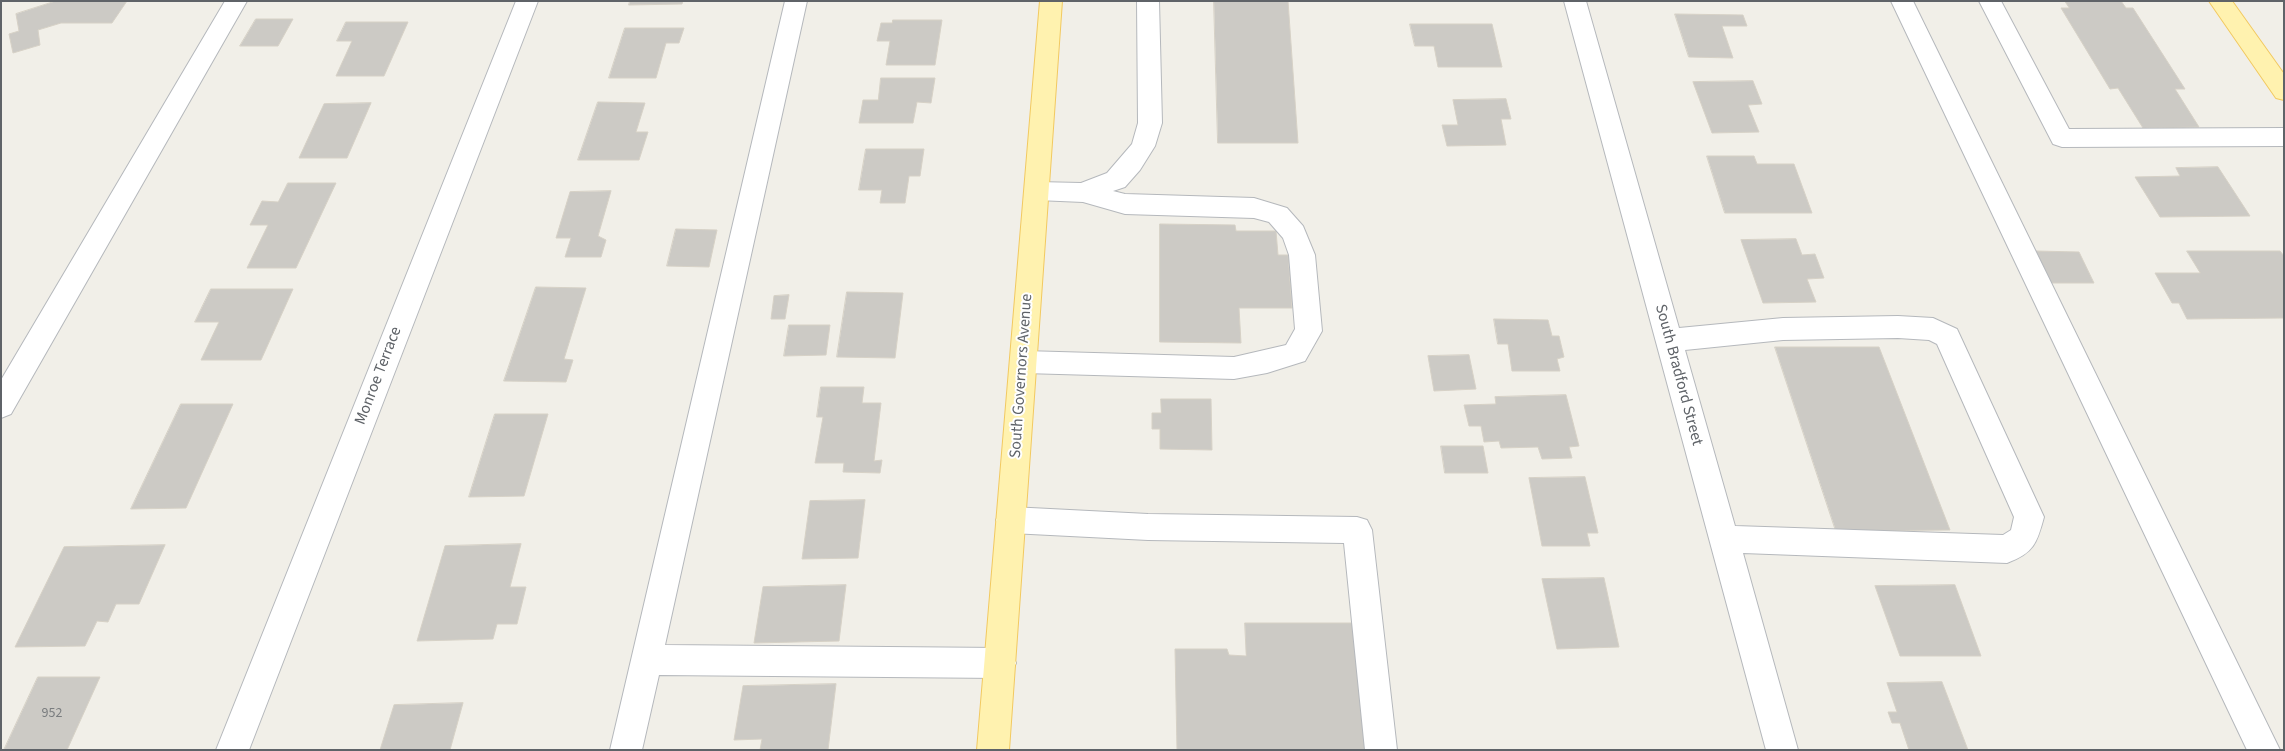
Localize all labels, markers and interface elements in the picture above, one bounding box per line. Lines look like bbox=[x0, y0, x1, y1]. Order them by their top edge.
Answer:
street label: South Governors Avenue bbox=[1007, 293, 1037, 459]
street label: South Bradford Street bbox=[1650, 302, 1706, 448]
street label: Monroe Terrace bbox=[352, 324, 406, 428]
house number: 952 bbox=[42, 706, 62, 722]

